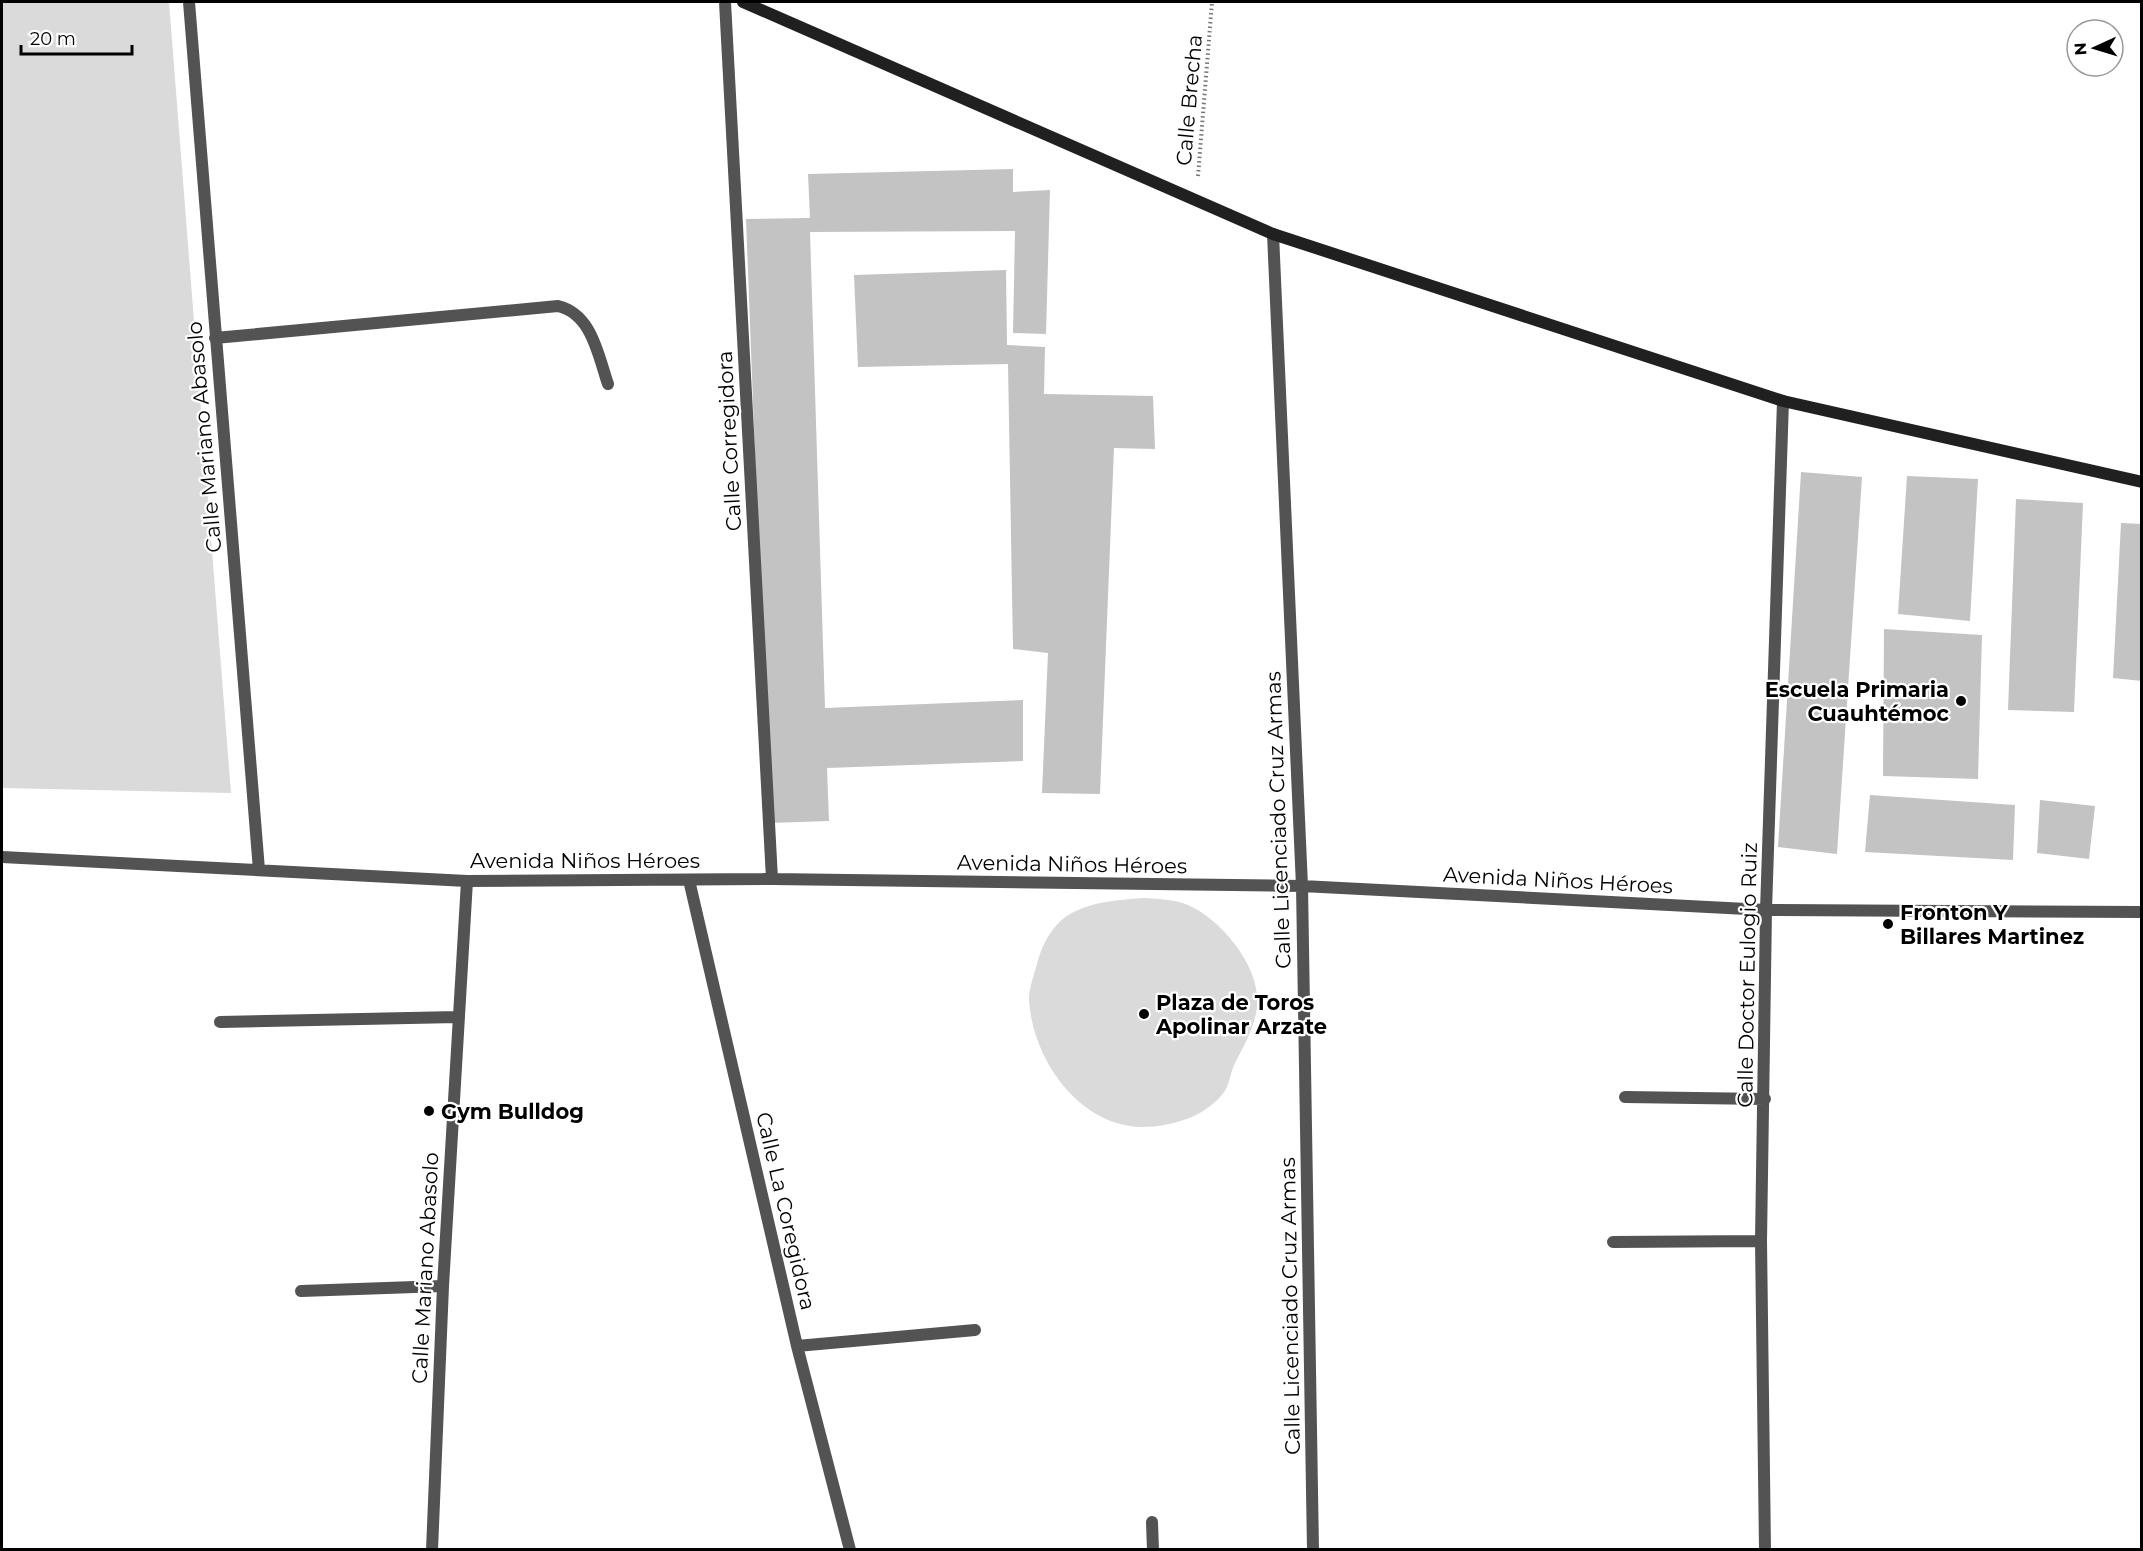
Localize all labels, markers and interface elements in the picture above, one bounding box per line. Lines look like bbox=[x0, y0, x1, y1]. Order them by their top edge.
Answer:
scale bar bbox=[21, 18, 132, 56]
north arrow bbox=[2065, 18, 2125, 78]
text: 20 m bbox=[30, 28, 76, 50]
street label: Calle Brecha bbox=[1171, 33, 1207, 167]
text: N bbox=[2071, 42, 2090, 56]
street label: Calle Mariano Abasolo bbox=[181, 320, 227, 554]
street label: Calle Corregidora bbox=[712, 350, 746, 532]
street label: Calle Licenciado Cruz Armas bbox=[1260, 671, 1296, 969]
place label: Escuela Primaria Cuauhtémoc bbox=[1765, 677, 1950, 726]
marker: Escuela Primaria Cuauhtémoc bbox=[1954, 694, 1968, 708]
street label: Calle Doctor Eulogio Ruiz bbox=[1732, 842, 1762, 1108]
street label: Avenida Niños Héroes bbox=[470, 848, 700, 873]
street label: Avenida Niños Héroes bbox=[957, 849, 1187, 879]
street label: Avenida Niños Héroes bbox=[1442, 861, 1674, 899]
place label: Fronton Y Billares Martinez bbox=[1900, 900, 2084, 949]
marker: Fronton Y Billares Martinez bbox=[1881, 917, 1895, 931]
place label: Plaza de Toros Apolinar Arzate bbox=[1155, 990, 1327, 1039]
marker: Plaza de Toros Apolinar Arzate bbox=[1137, 1007, 1151, 1021]
place label: Gym Bulldog bbox=[441, 1099, 584, 1124]
marker: Gym Bulldog bbox=[422, 1104, 436, 1118]
street label: Calle La Coregidora bbox=[751, 1109, 821, 1313]
street label: Calle Mariano Abasolo bbox=[406, 1151, 444, 1385]
street label: Calle Licenciado Cruz Armas bbox=[1275, 1157, 1305, 1455]

